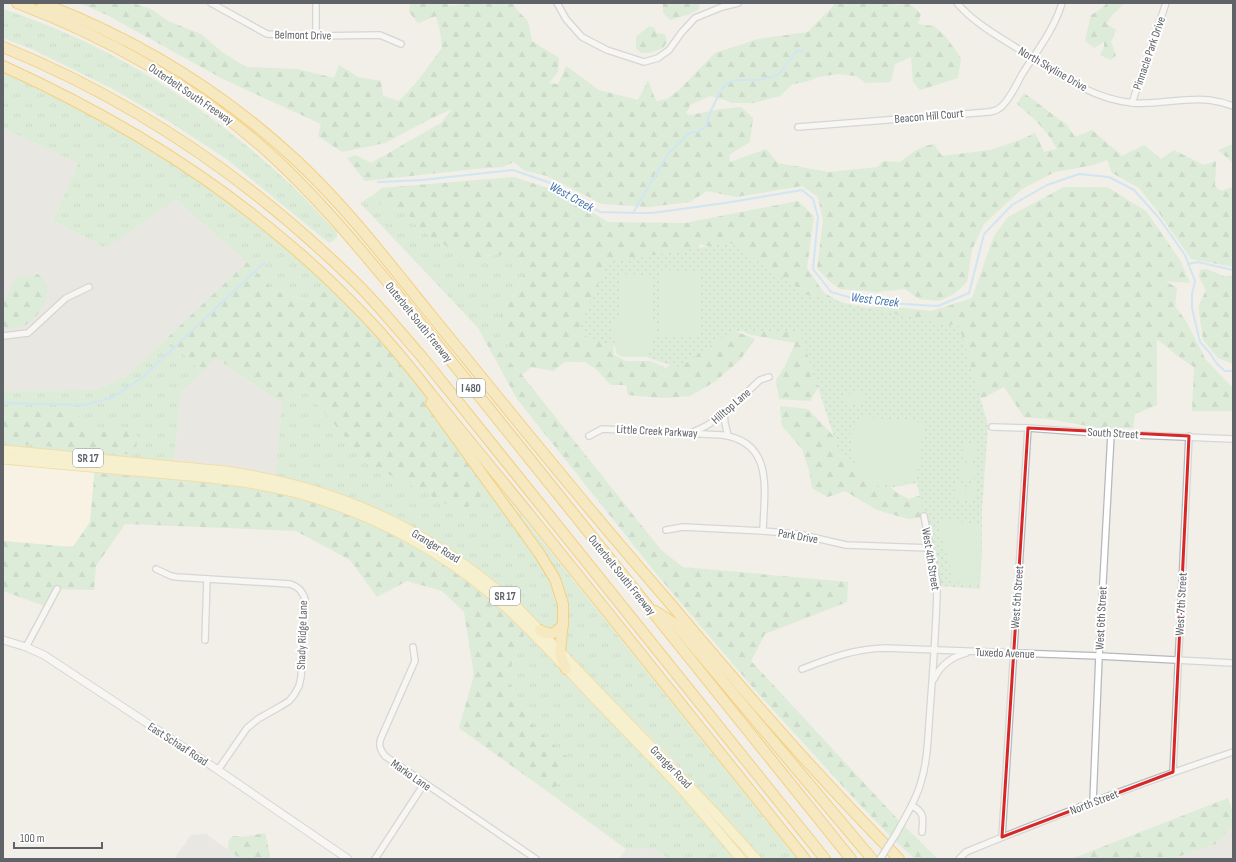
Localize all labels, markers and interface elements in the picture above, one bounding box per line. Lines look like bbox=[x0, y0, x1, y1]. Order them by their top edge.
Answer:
street label: Pinnacle Park Drive bbox=[1130, 14, 1169, 92]
street label: Belmont Drive bbox=[274, 28, 332, 43]
street label: North Skyline Drive bbox=[1016, 44, 1090, 95]
street label: Outerbelt South Freeway bbox=[145, 60, 236, 129]
street label: Beacon Hill Court bbox=[894, 106, 965, 127]
water label: West Creek bbox=[547, 178, 597, 216]
street label: Outerbelt South Freeway bbox=[382, 279, 456, 366]
water label: West Creek bbox=[850, 289, 901, 311]
road number: I 480 bbox=[457, 379, 485, 397]
street label: Hilltop Lane bbox=[709, 385, 754, 428]
street label: Little Creek Parkway bbox=[616, 422, 698, 441]
street label: South Street bbox=[1087, 425, 1139, 442]
road number: SR 17 bbox=[73, 449, 103, 467]
street label: Granger Road bbox=[409, 526, 463, 567]
street label: Park Drive bbox=[777, 526, 819, 547]
street label: West 4th Street bbox=[918, 527, 943, 592]
street label: Outerbelt South Freeway bbox=[585, 532, 659, 619]
street label: West 5th Street bbox=[1008, 565, 1027, 629]
street label: West 7th Street bbox=[1172, 572, 1191, 636]
street label: West 6th Street bbox=[1092, 586, 1111, 650]
road number: SR 17 bbox=[490, 587, 520, 605]
street label: Shady Ridge Lane bbox=[294, 600, 311, 670]
street label: Tuxedo Avenue bbox=[975, 645, 1035, 662]
street label: East Schaaf Road bbox=[145, 719, 211, 769]
street label: Granger Road bbox=[647, 743, 695, 792]
street label: Marko Lane bbox=[388, 756, 434, 795]
street label: North Street bbox=[1068, 786, 1121, 819]
scale bar bbox=[14, 824, 102, 850]
text: 100 m bbox=[20, 831, 45, 846]

